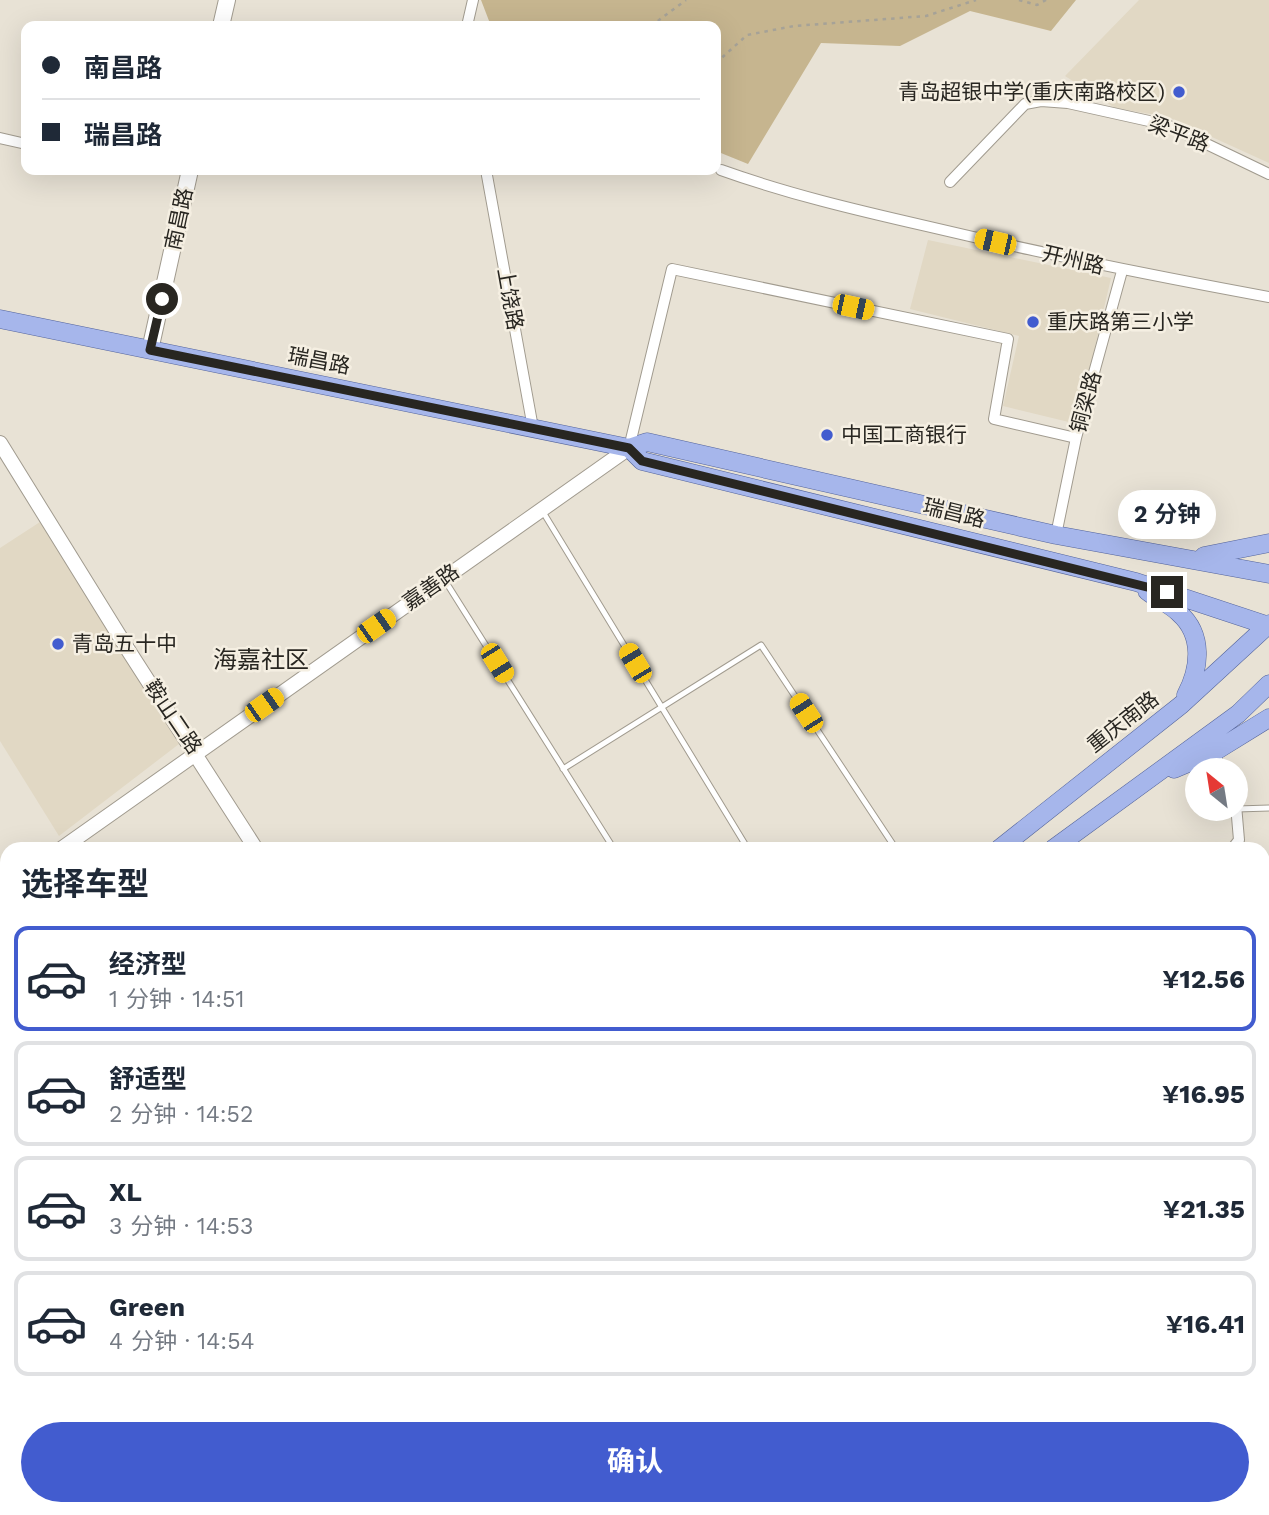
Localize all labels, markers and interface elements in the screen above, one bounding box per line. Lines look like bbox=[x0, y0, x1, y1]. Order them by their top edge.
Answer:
text: 南昌路 bbox=[84, 53, 162, 83]
place label: 青岛超银中学(重庆南路校区) bbox=[898, 79, 1165, 104]
marker: 青岛超银中学(重庆南路校区) bbox=[1171, 84, 1187, 100]
street label: 梁平路 bbox=[1145, 111, 1213, 156]
text: 瑞昌路 bbox=[84, 120, 162, 150]
street label: 南昌路 bbox=[160, 185, 197, 252]
car bbox=[973, 227, 1018, 257]
street label: 开州路 bbox=[1040, 240, 1107, 279]
street label: 上饶路 bbox=[493, 266, 528, 332]
route start bbox=[146, 283, 178, 315]
car bbox=[831, 292, 876, 322]
place label: 重庆路第三小学 bbox=[1047, 309, 1194, 334]
marker: 重庆路第三小学 bbox=[1025, 314, 1041, 330]
street label: 瑞昌路 bbox=[286, 342, 352, 379]
street label: 铜梁路 bbox=[1065, 368, 1106, 436]
place label: 中国工商银行 bbox=[841, 422, 967, 447]
marker: 中国工商银行 bbox=[819, 427, 835, 443]
callout: 2 分钟 bbox=[1118, 490, 1216, 540]
street label: 瑞昌路 bbox=[921, 493, 988, 532]
text: 2 分钟 bbox=[1134, 501, 1200, 528]
street label: 嘉善路 bbox=[398, 558, 464, 615]
route end bbox=[1151, 576, 1183, 608]
car bbox=[353, 605, 400, 647]
place label: 青岛五十中 bbox=[72, 631, 177, 656]
marker: 青岛五十中 bbox=[50, 636, 66, 652]
car bbox=[477, 640, 518, 686]
car bbox=[616, 640, 655, 686]
district label: 海嘉社区 bbox=[213, 646, 309, 674]
street label: 鞍山二路 bbox=[140, 675, 207, 759]
car bbox=[241, 684, 288, 726]
street label: 重庆南路 bbox=[1082, 686, 1163, 757]
car bbox=[786, 690, 827, 736]
north arrow bbox=[1185, 758, 1248, 821]
map controls bbox=[1185, 758, 1248, 821]
text: 选择车型 bbox=[21, 865, 149, 903]
icon: car bbox=[25, 947, 88, 1010]
text: 经济型 bbox=[109, 949, 187, 979]
text: ¥12.56 bbox=[1162, 964, 1245, 994]
text: 1 分钟 · 14:51 bbox=[109, 986, 244, 1013]
icon: car bbox=[25, 1062, 88, 1125]
text: 舒适型 bbox=[109, 1064, 187, 1094]
text: ¥16.95 bbox=[1162, 1079, 1245, 1109]
text: 2 分钟 · 14:52 bbox=[109, 1101, 253, 1128]
icon: car bbox=[25, 1177, 88, 1240]
text: XL bbox=[109, 1177, 142, 1207]
text: ¥21.35 bbox=[1163, 1194, 1245, 1224]
text: 3 分钟 · 14:53 bbox=[109, 1213, 253, 1240]
icon: car bbox=[25, 1292, 88, 1355]
text: Green bbox=[109, 1292, 185, 1322]
text: ¥16.41 bbox=[1166, 1309, 1245, 1339]
text: 4 分钟 · 14:54 bbox=[109, 1328, 255, 1355]
button: 确认 bbox=[21, 1422, 1249, 1502]

